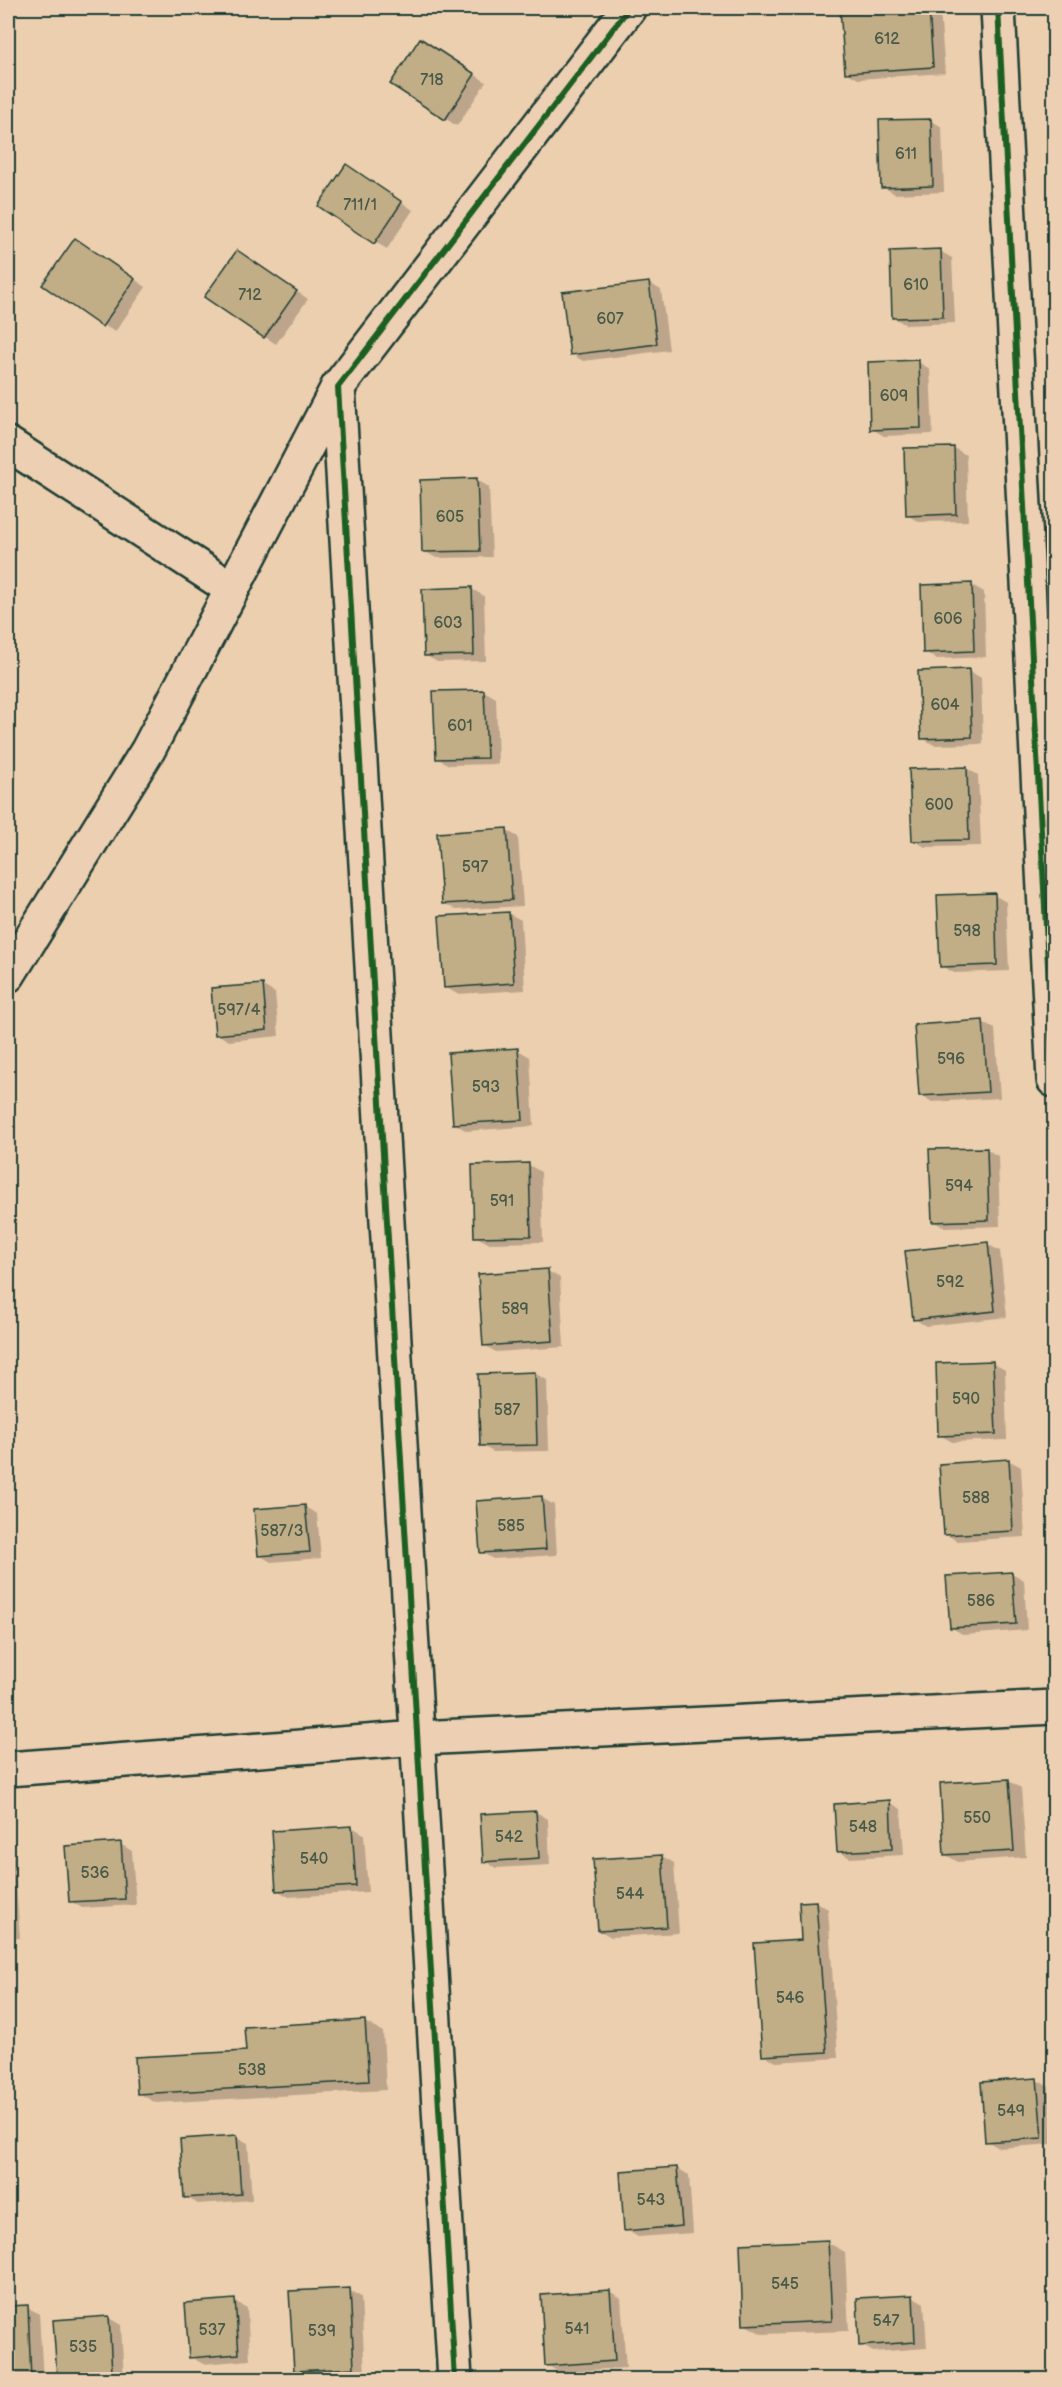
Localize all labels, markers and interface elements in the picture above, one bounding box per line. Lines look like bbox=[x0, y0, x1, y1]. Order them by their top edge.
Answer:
house number: 612 bbox=[874, 30, 900, 49]
house number: 718 bbox=[420, 71, 444, 90]
house number: 611 bbox=[895, 145, 917, 164]
house number: 711/1 bbox=[343, 196, 377, 215]
house number: 610 bbox=[903, 276, 929, 295]
house number: 712 bbox=[238, 286, 262, 305]
house number: 607 bbox=[596, 310, 624, 329]
house number: 609 bbox=[880, 387, 908, 406]
house number: 605 bbox=[436, 508, 464, 527]
house number: 606 bbox=[934, 610, 963, 629]
house number: 603 bbox=[433, 614, 463, 633]
house number: 604 bbox=[931, 696, 960, 715]
house number: 601 bbox=[447, 717, 473, 736]
house number: 600 bbox=[925, 796, 953, 815]
house number: 597 bbox=[462, 858, 488, 877]
house number: 598 bbox=[953, 922, 981, 941]
house number: 597/4 bbox=[217, 1001, 261, 1020]
house number: 596 bbox=[937, 1050, 965, 1069]
house number: 593 bbox=[472, 1078, 500, 1097]
house number: 594 bbox=[945, 1177, 973, 1196]
house number: 591 bbox=[490, 1192, 514, 1211]
house number: 592 bbox=[936, 1273, 964, 1292]
house number: 589 bbox=[501, 1300, 529, 1319]
house number: 590 bbox=[952, 1390, 980, 1409]
house number: 587 bbox=[494, 1401, 520, 1420]
house number: 588 bbox=[962, 1489, 990, 1508]
house number: 585 bbox=[497, 1517, 525, 1536]
house number: 587/3 bbox=[260, 1522, 304, 1541]
house number: 586 bbox=[967, 1592, 995, 1611]
house number: 550 bbox=[963, 1809, 991, 1828]
house number: 548 bbox=[849, 1818, 877, 1837]
house number: 542 bbox=[495, 1828, 524, 1847]
house number: 540 bbox=[300, 1850, 328, 1869]
house number: 536 bbox=[81, 1864, 110, 1883]
house number: 544 bbox=[616, 1885, 645, 1904]
house number: 546 bbox=[776, 1989, 805, 2008]
house number: 538 bbox=[238, 2061, 266, 2080]
house number: 549 bbox=[997, 2102, 1025, 2121]
house number: 543 bbox=[637, 2191, 666, 2210]
house number: 545 bbox=[771, 2275, 799, 2294]
house number: 547 bbox=[873, 2312, 900, 2331]
house number: 541 bbox=[564, 2320, 590, 2339]
house number: 537 bbox=[199, 2321, 226, 2340]
house number: 539 bbox=[308, 2322, 336, 2341]
house number: 535 bbox=[69, 2338, 97, 2357]

